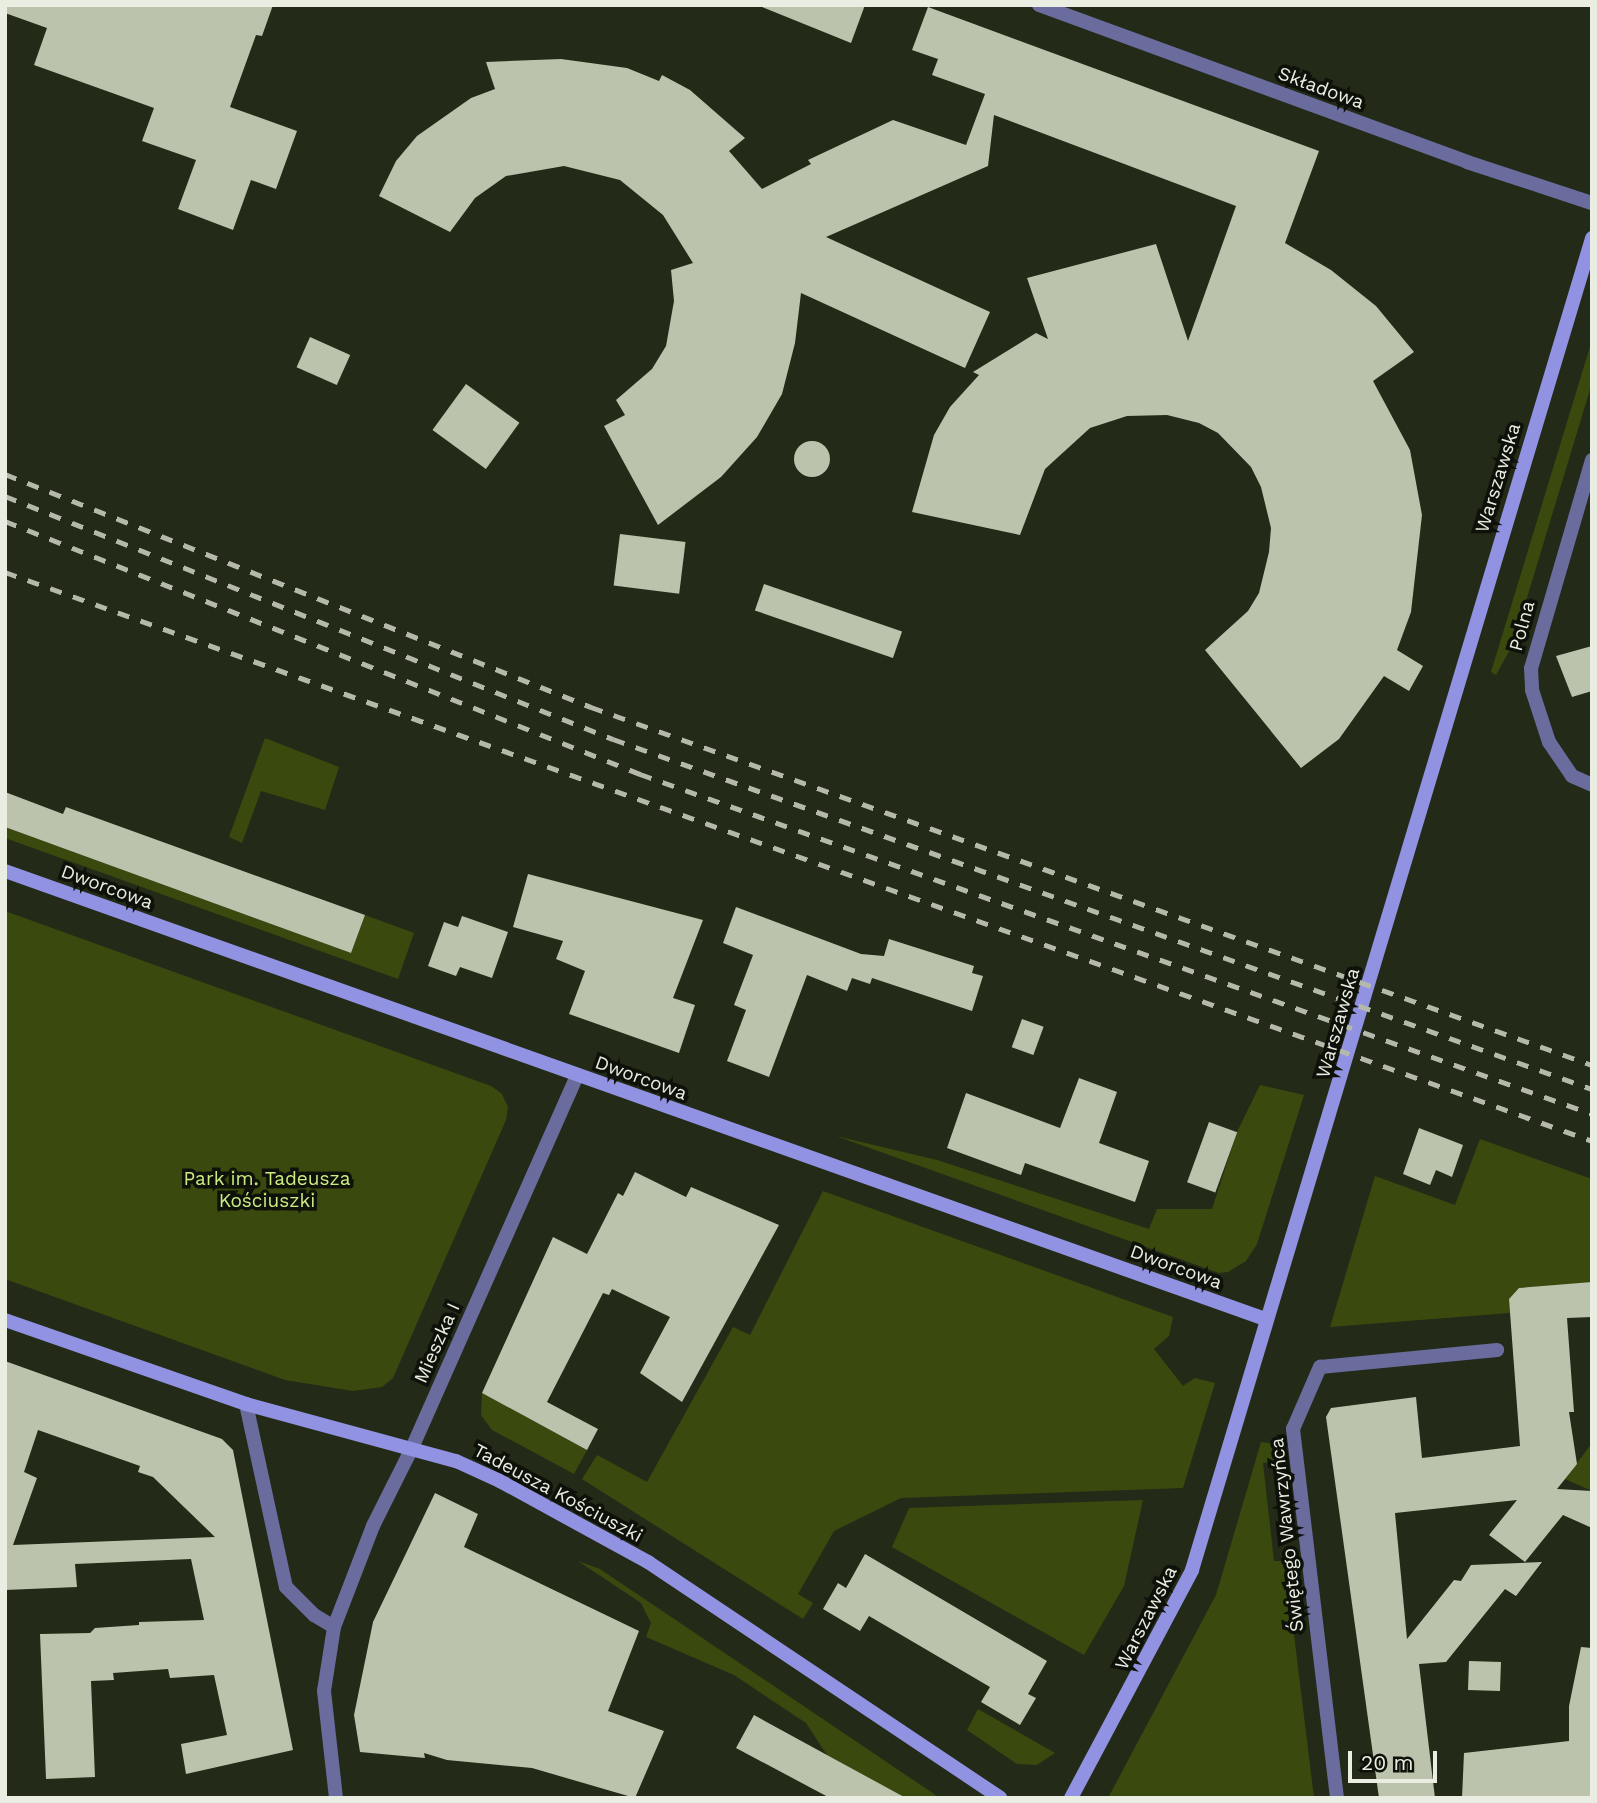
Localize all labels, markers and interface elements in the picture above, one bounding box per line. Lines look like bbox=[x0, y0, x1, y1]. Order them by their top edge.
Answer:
street label: Składowa bbox=[1275, 62, 1367, 114]
street label: Warszawska bbox=[1471, 420, 1525, 536]
street label: Polna bbox=[1504, 598, 1540, 654]
street label: Dworcowa bbox=[58, 860, 156, 914]
street label: Warszawska bbox=[1311, 965, 1365, 1081]
street label: Dworcowa bbox=[592, 1051, 690, 1105]
park label: Park im. Tadeusza Kościuszki bbox=[183, 1168, 351, 1212]
street label: Dworcowa bbox=[1127, 1240, 1225, 1294]
street label: Mieszka I bbox=[409, 1299, 465, 1387]
street label: Świętego Wawrzyńca bbox=[1265, 1437, 1309, 1633]
street label: Tadeusza Kościuszki bbox=[469, 1439, 647, 1547]
street label: Warszawska bbox=[1110, 1562, 1182, 1674]
scale bar bbox=[1352, 1736, 1441, 1780]
text: 20 m bbox=[1361, 1750, 1413, 1775]

